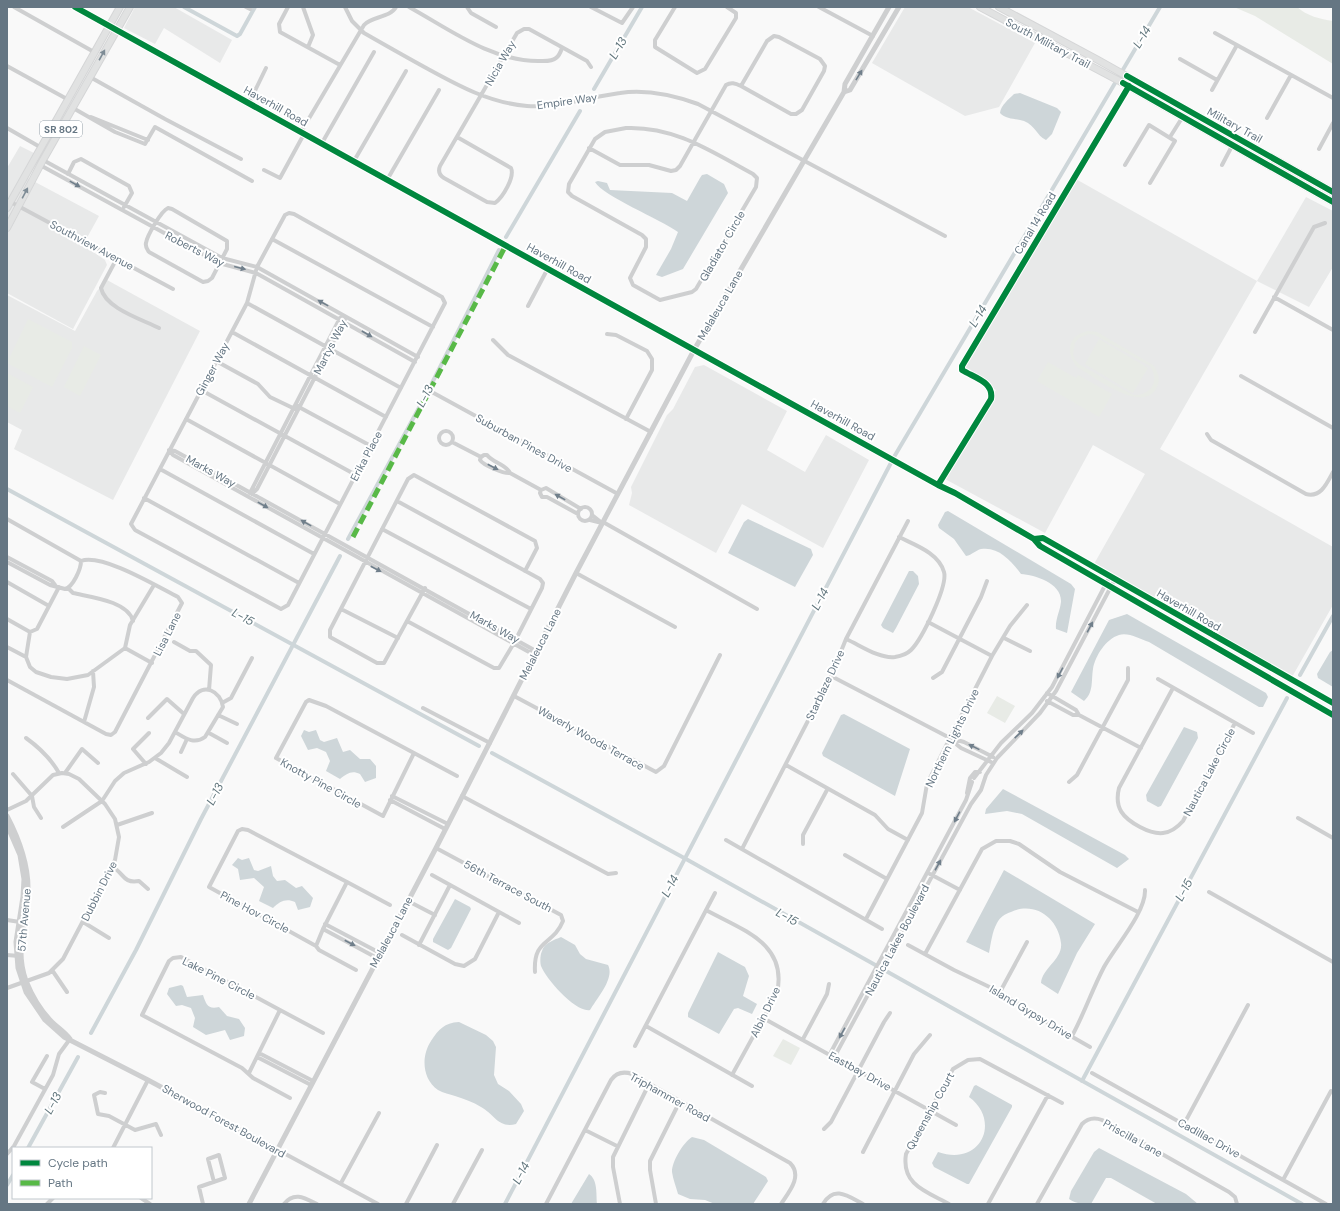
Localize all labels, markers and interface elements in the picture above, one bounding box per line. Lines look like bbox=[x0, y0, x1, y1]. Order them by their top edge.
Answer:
street label: South Military Trail bbox=[1003, 15, 1093, 71]
water label: L-14 bbox=[1129, 23, 1155, 51]
water label: L-13 bbox=[605, 34, 631, 62]
street label: Nicia Way bbox=[481, 38, 519, 88]
one-way arrow bbox=[99, 50, 106, 61]
one-way arrow bbox=[856, 69, 863, 81]
street label: Haverhill Road bbox=[241, 83, 311, 130]
street label: Empire Way bbox=[536, 90, 598, 112]
street label: Military Trail bbox=[1205, 104, 1265, 146]
road number: SR 802 bbox=[40, 121, 82, 137]
one-way arrow bbox=[69, 180, 81, 187]
one-way arrow bbox=[22, 188, 29, 199]
street label: Canal 14 Road bbox=[1011, 189, 1059, 257]
street label: Gladiator Circle bbox=[696, 208, 748, 284]
street label: Southview Avenue bbox=[48, 217, 136, 273]
street label: Roberts Way bbox=[163, 228, 227, 270]
street label: Haverhill Road bbox=[524, 240, 594, 287]
one-way arrow bbox=[233, 266, 246, 272]
street label: Melaleuca Lane bbox=[694, 268, 746, 342]
one-way arrow bbox=[317, 300, 329, 306]
water label: L-14 bbox=[965, 302, 991, 330]
street label: Martys Way bbox=[310, 317, 350, 377]
one-way arrow bbox=[361, 331, 373, 338]
street label: Ginger Way bbox=[192, 340, 232, 398]
water label: L-13 bbox=[413, 382, 437, 410]
street label: Haverhill Road bbox=[808, 397, 878, 444]
street label: Suburban Pines Drive bbox=[473, 411, 575, 475]
street label: Erika Place bbox=[347, 429, 385, 483]
street label: Marks Way bbox=[184, 452, 238, 490]
one-way arrow bbox=[487, 464, 499, 471]
one-way arrow bbox=[554, 494, 566, 501]
one-way arrow bbox=[257, 502, 269, 509]
one-way arrow bbox=[301, 520, 312, 527]
one-way arrow bbox=[371, 565, 382, 572]
water label: L-14 bbox=[808, 585, 832, 613]
street label: Haverhill Road bbox=[1155, 586, 1224, 634]
water label: L-15 bbox=[229, 604, 258, 630]
street label: Melaleuca Lane bbox=[516, 606, 564, 682]
street label: Marks Way bbox=[468, 608, 522, 646]
street label: Lisa Lane bbox=[150, 610, 184, 658]
one-way arrow bbox=[1087, 621, 1093, 633]
street label: Starblaze Drive bbox=[803, 647, 847, 723]
one-way arrow bbox=[1056, 667, 1063, 678]
street label: Northern Lights Drive bbox=[922, 686, 982, 790]
street label: Waverly Woods Terrace bbox=[535, 703, 647, 773]
street label: Nautica Lake Circle bbox=[1180, 726, 1238, 818]
one-way arrow bbox=[1014, 729, 1024, 739]
one-way arrow bbox=[968, 744, 980, 750]
street label: Knotty Pine Circle bbox=[278, 755, 364, 811]
water label: L-13 bbox=[203, 780, 227, 808]
one-way arrow bbox=[954, 811, 960, 823]
street label: 56th Terrace South bbox=[461, 857, 555, 915]
street label: Dubbin Drive bbox=[78, 859, 120, 923]
one-way arrow bbox=[935, 859, 942, 871]
water label: L-14 bbox=[658, 872, 682, 900]
water label: L-15 bbox=[1172, 875, 1197, 904]
street label: Nautica Lakes Boulevard bbox=[862, 882, 932, 998]
street label: 57th Avenue bbox=[14, 888, 34, 952]
street label: Pine Hov Circle bbox=[218, 888, 292, 936]
street label: Melaleuca Lane bbox=[366, 894, 416, 970]
water label: L-15 bbox=[773, 904, 802, 930]
one-way arrow bbox=[345, 940, 356, 946]
street label: Lake Pine Circle bbox=[180, 954, 258, 1002]
street label: Island Gypsy Drive bbox=[987, 982, 1075, 1042]
street label: Albin Drive bbox=[747, 984, 783, 1040]
one-way arrow bbox=[838, 1027, 845, 1039]
street label: Eastbay Drive bbox=[826, 1048, 894, 1094]
street label: Triphammer Road bbox=[627, 1069, 713, 1125]
street label: Queenship Court bbox=[903, 1070, 957, 1152]
street label: Sherwood Forest Boulevard bbox=[160, 1081, 288, 1161]
water label: L-13 bbox=[40, 1089, 66, 1117]
street label: Cadillac Drive bbox=[1175, 1115, 1243, 1161]
street label: Priscilla Lane bbox=[1101, 1116, 1165, 1160]
legend bbox=[12, 1147, 152, 1199]
text: Cycle path bbox=[48, 1155, 108, 1171]
water label: L-14 bbox=[509, 1159, 533, 1187]
text: Path bbox=[48, 1175, 73, 1191]

